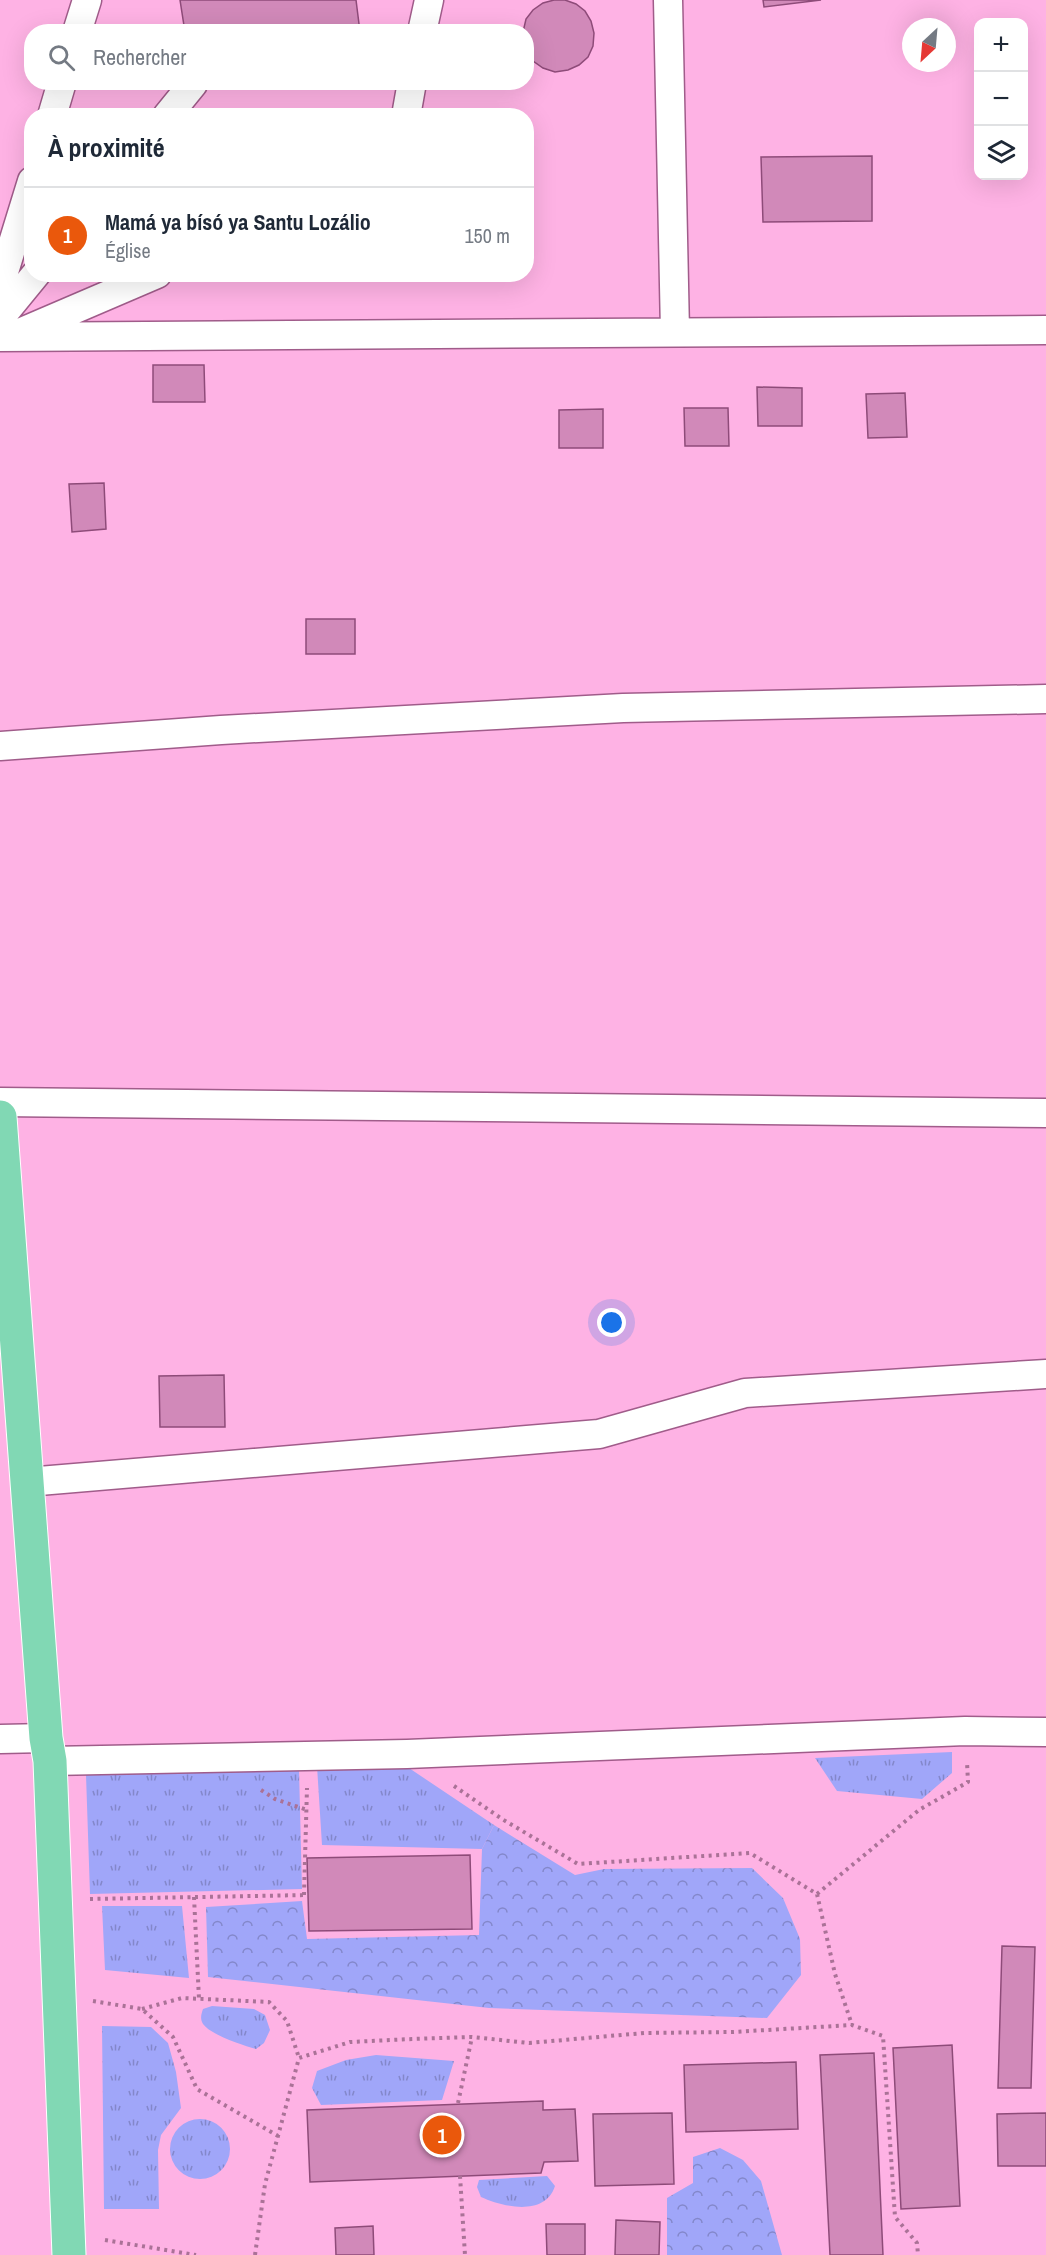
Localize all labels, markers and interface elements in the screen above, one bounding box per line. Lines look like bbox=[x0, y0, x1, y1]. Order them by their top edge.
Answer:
north arrow bbox=[902, 18, 956, 72]
map controls bbox=[974, 18, 1028, 180]
button: + bbox=[974, 18, 1028, 72]
search box bbox=[24, 24, 534, 90]
icon: search bbox=[45, 41, 78, 74]
text: Rechercher bbox=[93, 42, 186, 72]
button: − bbox=[974, 72, 1028, 126]
button: layers bbox=[974, 126, 1028, 180]
text: À proximité bbox=[48, 130, 165, 165]
text: Mamá ya bísó ya Santu Lozálio bbox=[105, 207, 371, 237]
text: 1 bbox=[63, 222, 72, 249]
text: 150 m bbox=[464, 222, 510, 249]
text: Église bbox=[105, 237, 151, 264]
your location bbox=[597, 1308, 626, 1337]
pin: 1 bbox=[422, 2112, 462, 2158]

